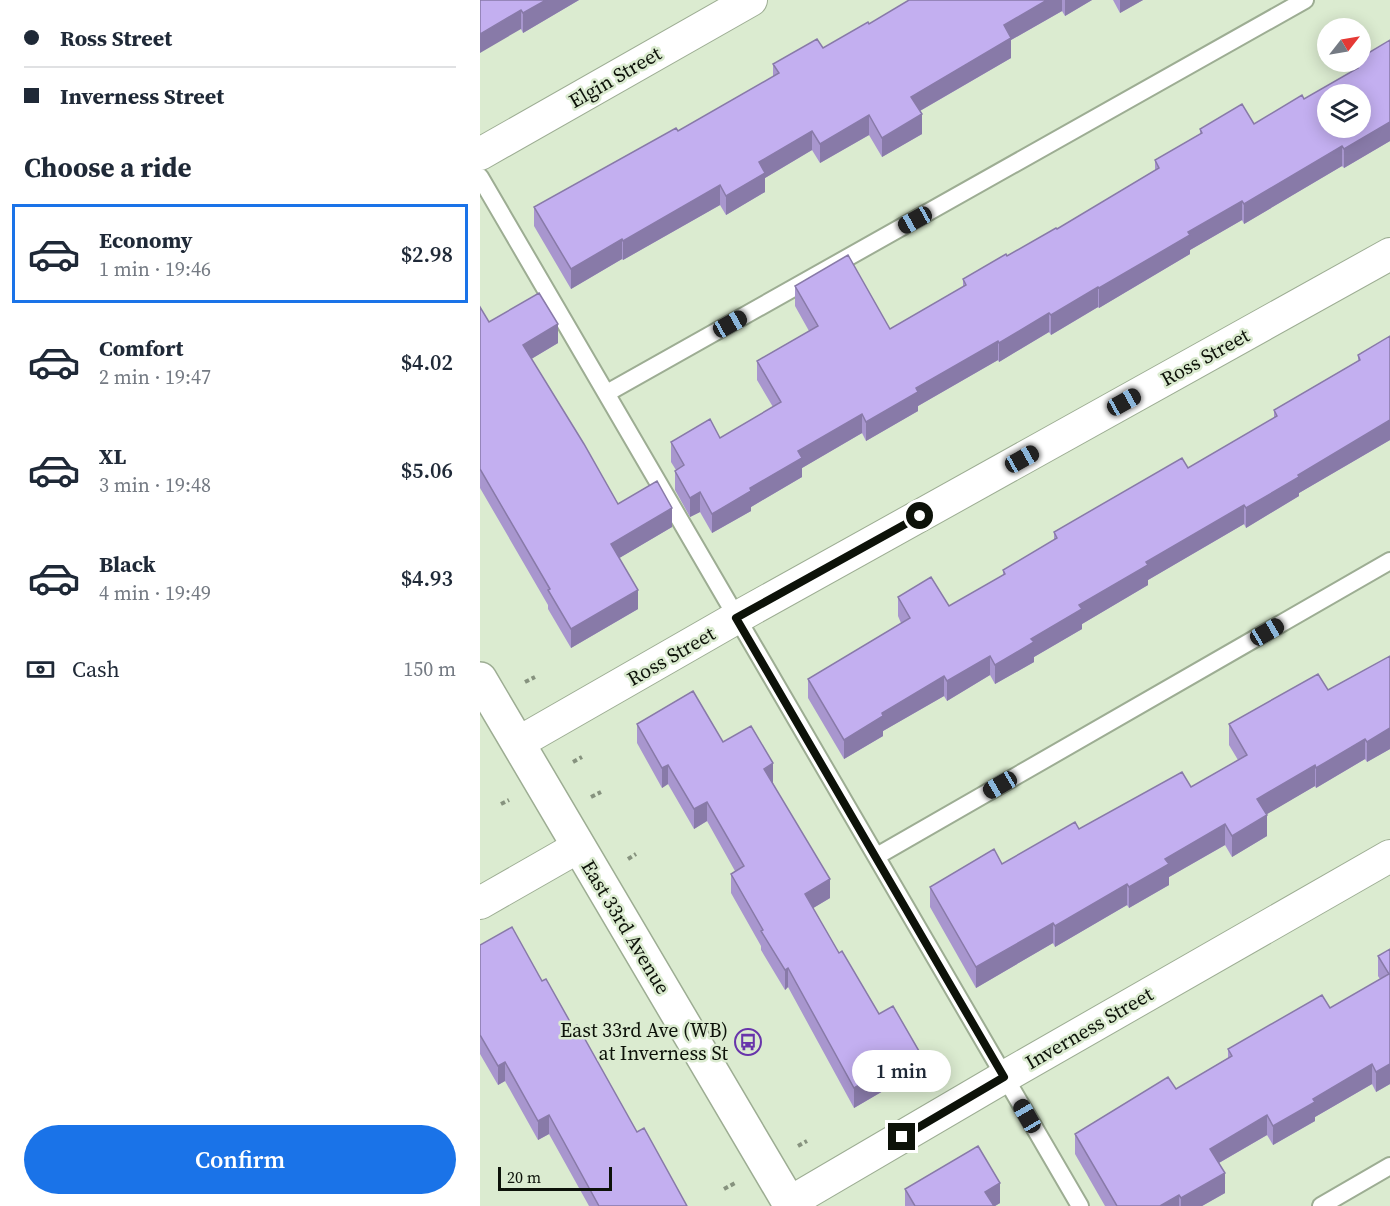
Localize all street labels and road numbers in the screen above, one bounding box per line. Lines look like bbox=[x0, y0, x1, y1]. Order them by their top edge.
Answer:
street label: Elgin Street bbox=[564, 39, 667, 115]
street label: Ross Street bbox=[1156, 321, 1255, 393]
street label: Ross Street bbox=[622, 619, 721, 693]
street label: East 33rd Avenue bbox=[575, 855, 677, 999]
street label: Inverness Street bbox=[1020, 980, 1158, 1076]

